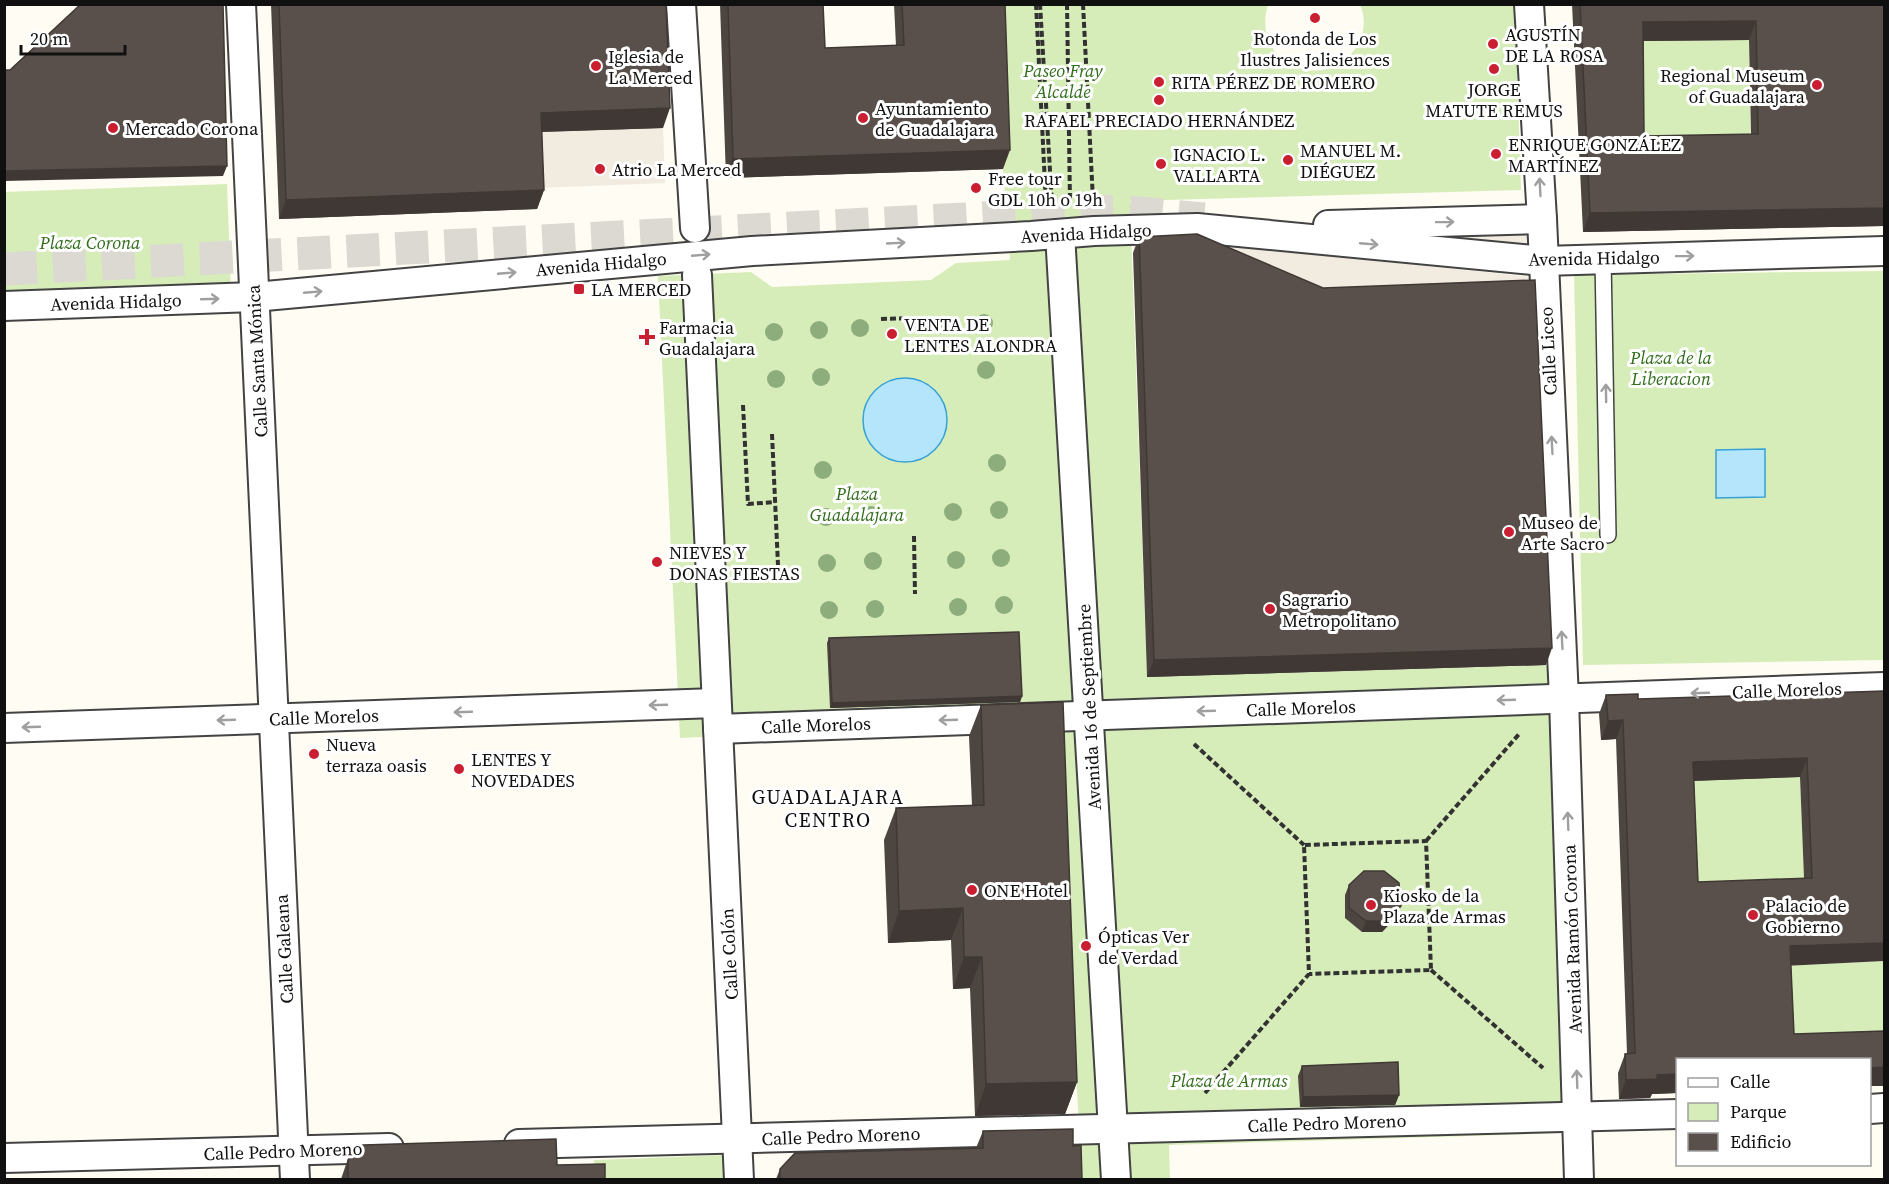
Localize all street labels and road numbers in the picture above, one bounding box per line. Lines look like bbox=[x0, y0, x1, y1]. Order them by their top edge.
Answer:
street label: Avenida Hidalgo bbox=[1020, 217, 1152, 249]
street label: Avenida Hidalgo bbox=[1528, 244, 1660, 272]
street label: Avenida Hidalgo bbox=[534, 246, 668, 282]
street label: Calle Santa Mónica bbox=[240, 283, 273, 438]
street label: Avenida Hidalgo bbox=[50, 287, 182, 317]
street label: Calle Liceo bbox=[1533, 306, 1563, 396]
street label: Avenida 16 de Septiembre bbox=[1071, 603, 1107, 811]
street label: Calle Morelos bbox=[1732, 676, 1843, 704]
street label: Calle Morelos bbox=[1246, 694, 1357, 722]
street label: Calle Morelos bbox=[269, 703, 380, 731]
street label: Calle Morelos bbox=[761, 711, 872, 739]
street label: Avenida Ramón Corona bbox=[1556, 843, 1588, 1034]
street label: Calle Galeana bbox=[269, 893, 299, 1004]
street label: Calle Colón bbox=[714, 907, 744, 1001]
street label: Calle Pedro Moreno bbox=[1247, 1108, 1407, 1138]
street label: Calle Pedro Moreno bbox=[761, 1121, 921, 1151]
street label: Calle Pedro Moreno bbox=[203, 1136, 363, 1166]

